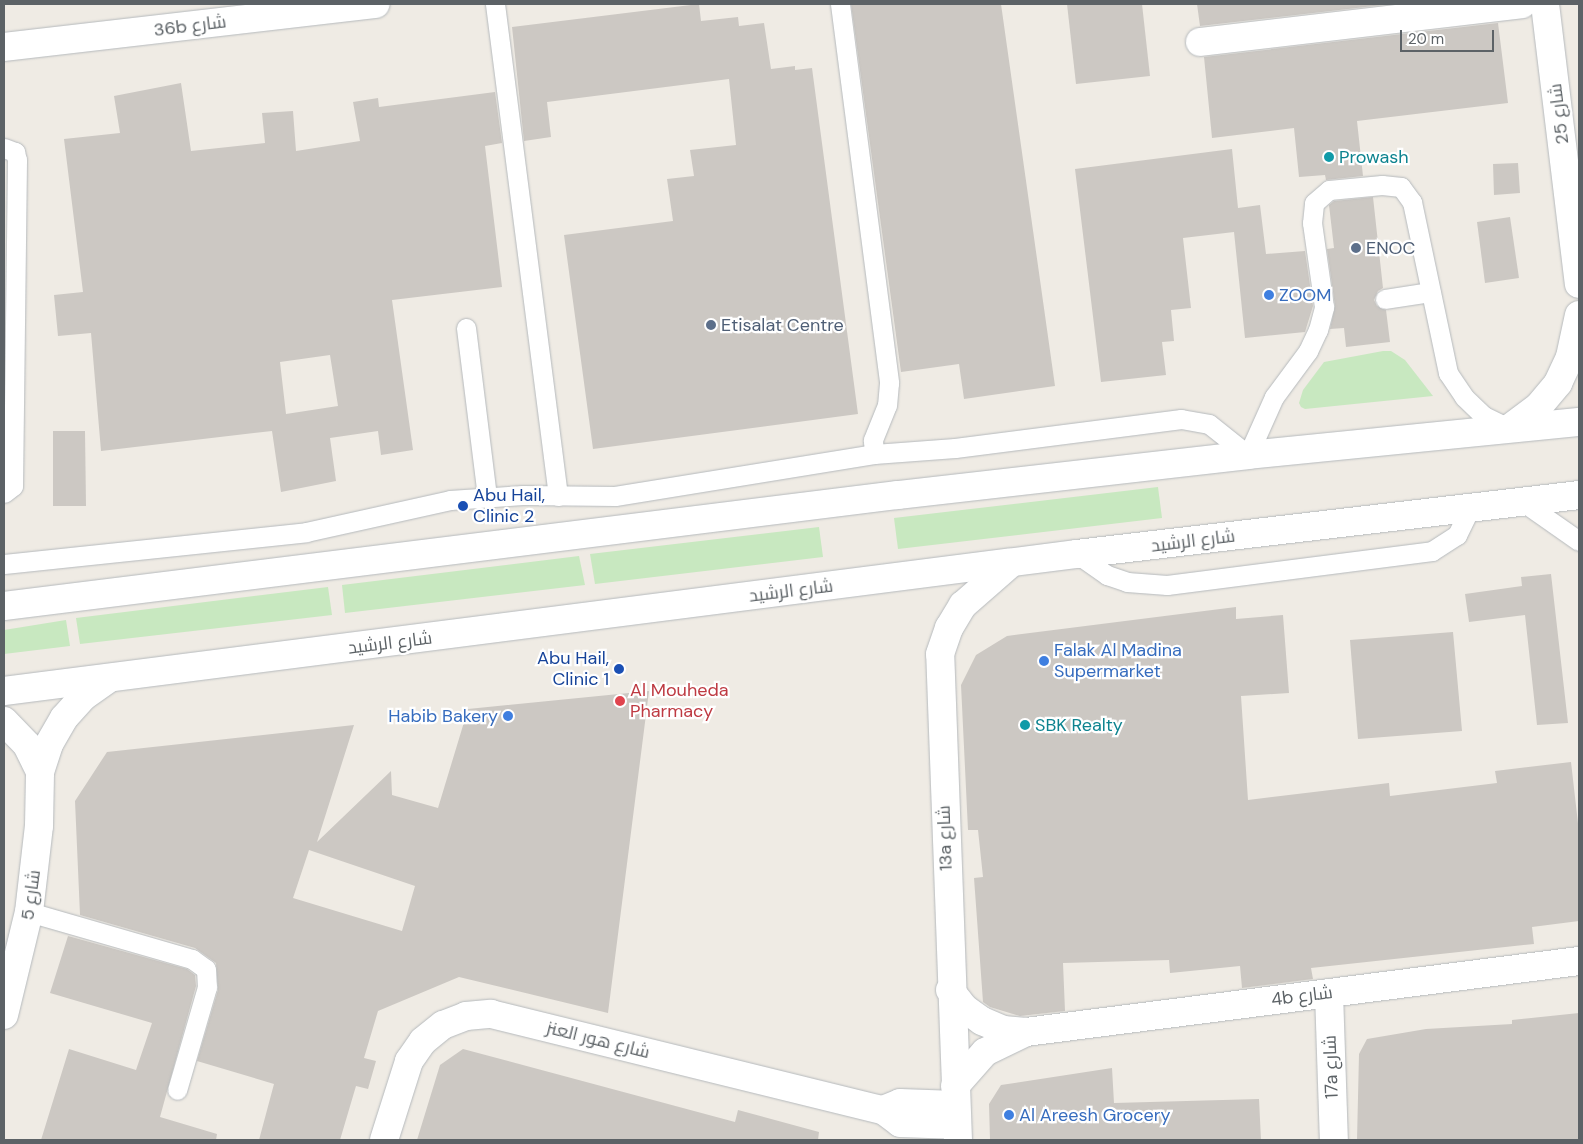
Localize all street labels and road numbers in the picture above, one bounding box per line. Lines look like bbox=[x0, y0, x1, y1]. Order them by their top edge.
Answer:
street label: 36b شارع bbox=[153, 11, 227, 41]
street label: شارع 25 bbox=[1545, 82, 1573, 146]
street label: شارع الرشيد bbox=[1150, 525, 1236, 557]
street label: شارع الرشيد bbox=[748, 575, 834, 607]
street label: شارع الرشيد bbox=[347, 627, 433, 659]
street label: 13a شارع bbox=[933, 805, 957, 871]
street label: شارع 5 bbox=[17, 868, 45, 922]
street label: 4b شارع bbox=[1270, 982, 1334, 1010]
street label: شارع هور العنز bbox=[544, 1017, 652, 1063]
street label: 17a شارع bbox=[1319, 1035, 1343, 1099]

